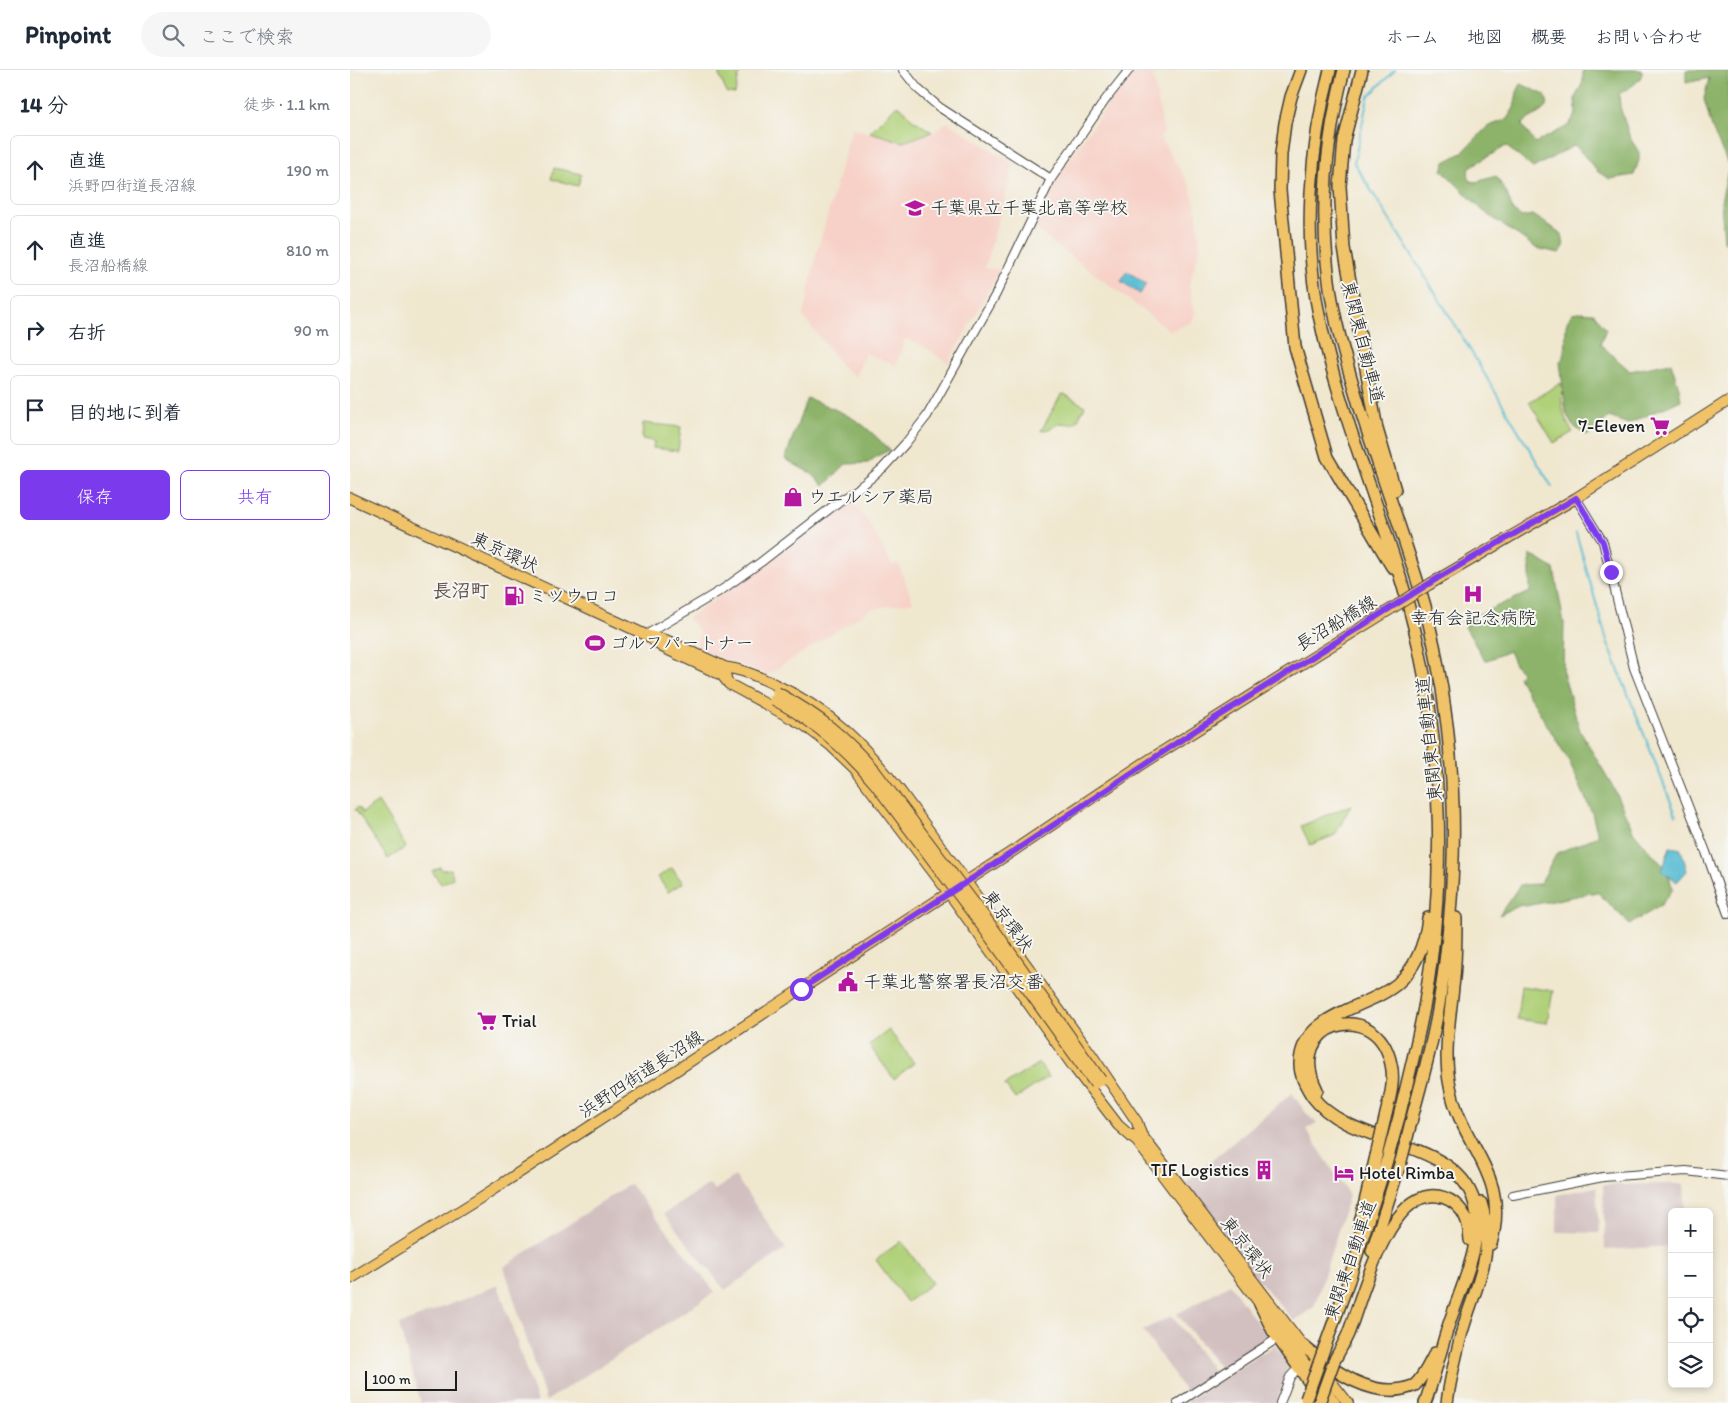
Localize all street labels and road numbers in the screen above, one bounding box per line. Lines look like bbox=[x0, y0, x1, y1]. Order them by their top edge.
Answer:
street label: 東関東自動車道 bbox=[1337, 278, 1389, 406]
street label: 東京環状 bbox=[468, 527, 542, 577]
street label: 長沼船橋線 bbox=[1292, 590, 1380, 656]
street label: 東関東自動車道 bbox=[1411, 675, 1447, 803]
street label: 東京環状 bbox=[978, 885, 1038, 957]
street label: 浜野四街道長沼線 bbox=[575, 1026, 707, 1122]
street label: 東関東自動車道 bbox=[1319, 1197, 1381, 1323]
street label: 東京環状 bbox=[1216, 1212, 1278, 1282]

